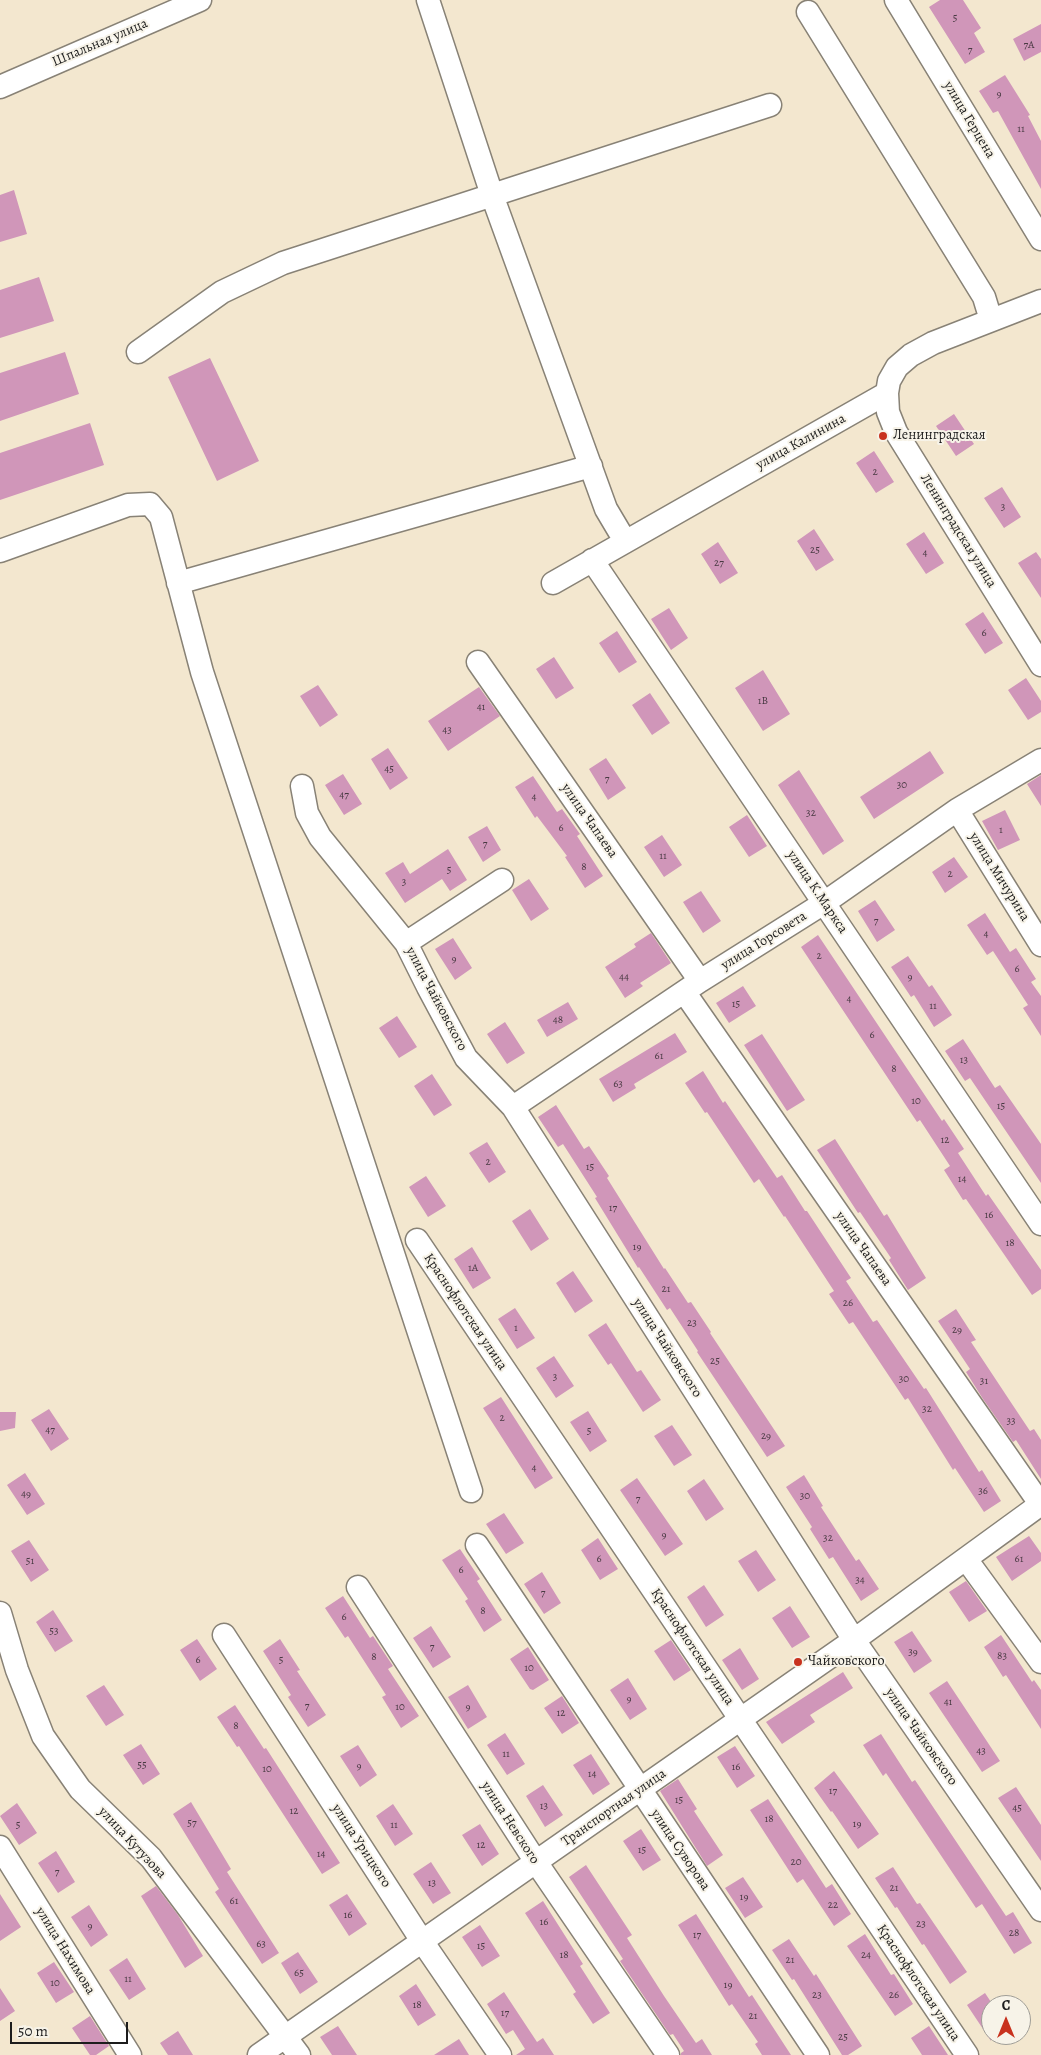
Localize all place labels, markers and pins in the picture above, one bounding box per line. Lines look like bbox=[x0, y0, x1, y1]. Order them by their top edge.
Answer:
place label: Ленинградская bbox=[893, 428, 986, 444]
marker: Ленинградская bbox=[877, 430, 889, 442]
place label: Чайковского bbox=[808, 1654, 885, 1670]
marker: Чайковского bbox=[792, 1656, 804, 1668]

